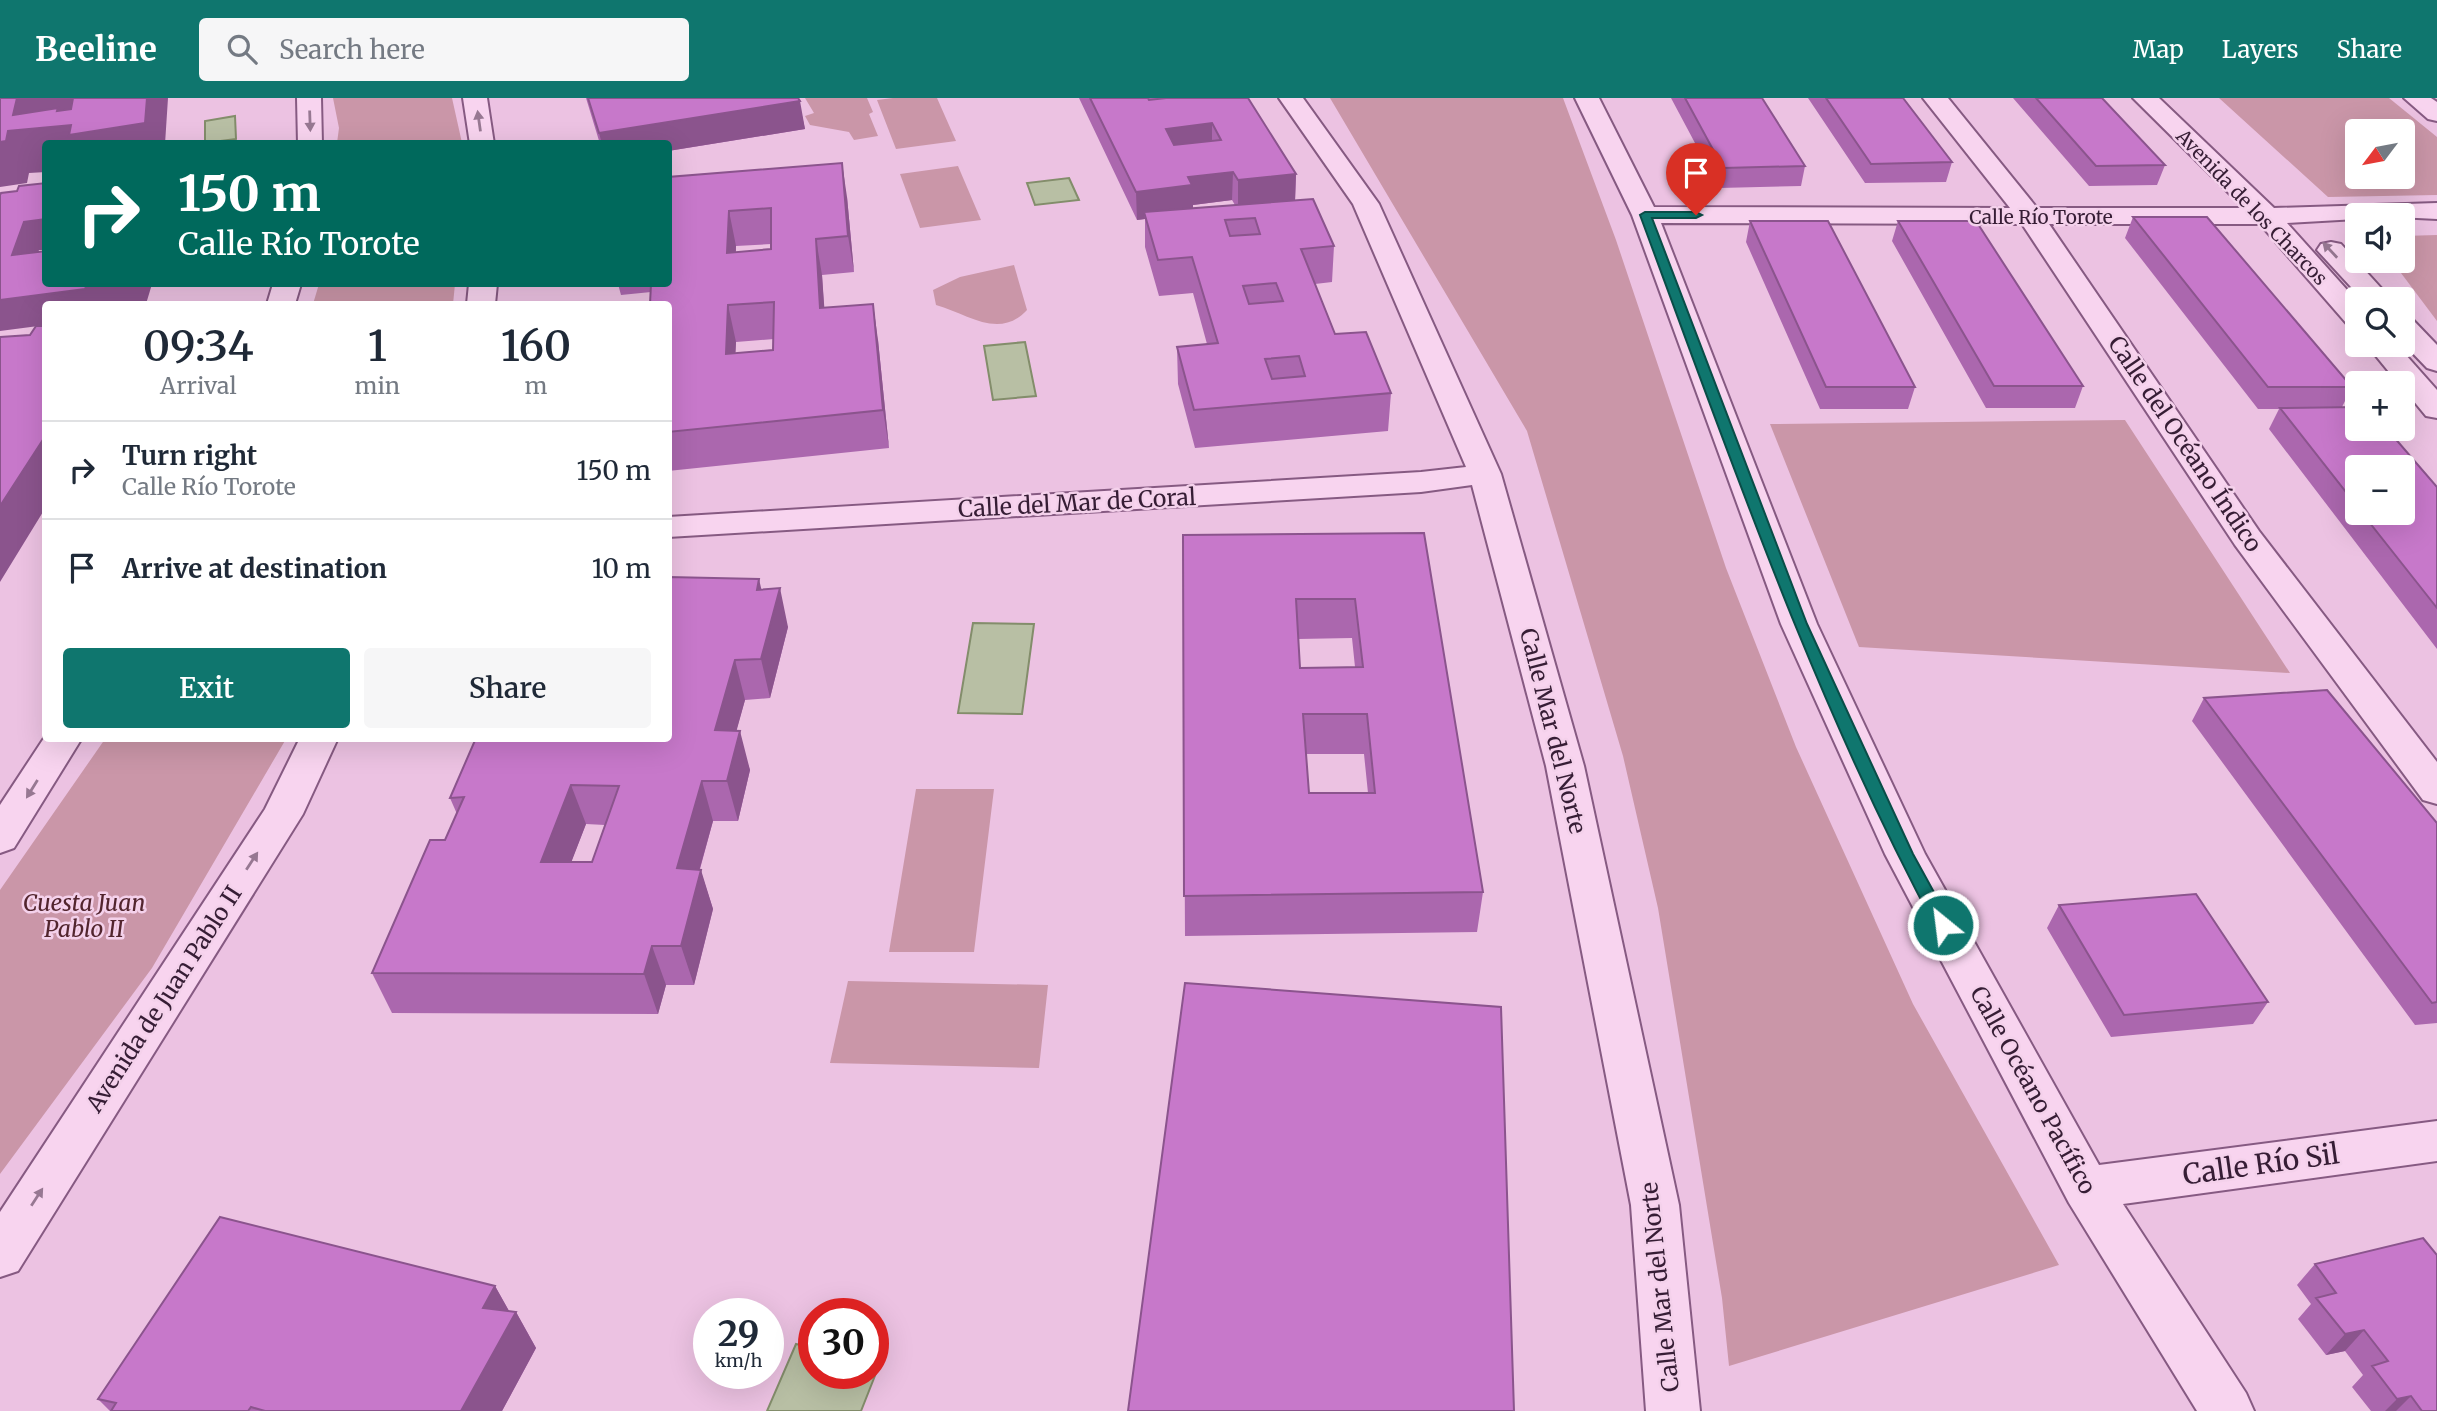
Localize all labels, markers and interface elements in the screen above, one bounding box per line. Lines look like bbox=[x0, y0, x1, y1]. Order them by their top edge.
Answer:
search box bbox=[199, 18, 689, 81]
text: Beeline bbox=[35, 29, 157, 70]
icon: search bbox=[223, 30, 261, 68]
text: Search here bbox=[279, 33, 425, 66]
text: Map bbox=[2133, 34, 2184, 65]
text: Layers bbox=[2222, 34, 2298, 65]
text: Share bbox=[2336, 34, 2402, 65]
one-way arrow bbox=[304, 110, 315, 132]
one-way arrow bbox=[473, 110, 484, 132]
north arrow bbox=[2345, 119, 2415, 189]
map controls bbox=[2345, 119, 2415, 525]
street label: Avenida de los Charcos bbox=[2171, 123, 2333, 290]
pin bbox=[1666, 143, 1726, 215]
icon: arrive bbox=[1677, 154, 1715, 192]
text: 150 m bbox=[178, 163, 321, 224]
icon: right bbox=[63, 168, 154, 259]
button: sound bbox=[2345, 203, 2415, 273]
street label: Calle Río Torote bbox=[1969, 205, 2113, 229]
text: Calle Río Torote bbox=[178, 224, 420, 264]
one-way arrow bbox=[2323, 242, 2339, 259]
button: search bbox=[2345, 287, 2415, 357]
text: 09:34 bbox=[143, 320, 254, 372]
text: 1 bbox=[368, 320, 387, 372]
text: 160 bbox=[501, 320, 571, 372]
street label: Calle del Océano Índico bbox=[2102, 330, 2269, 557]
text: Arrival bbox=[160, 371, 237, 400]
text: min bbox=[355, 371, 400, 400]
text: m bbox=[525, 371, 547, 400]
button: + bbox=[2345, 371, 2415, 441]
text: Turn right bbox=[122, 439, 257, 472]
icon: right bbox=[63, 451, 101, 489]
text: 150 m bbox=[577, 454, 651, 487]
button: − bbox=[2345, 455, 2415, 525]
text: Calle Río Torote bbox=[122, 472, 296, 501]
street label: Calle del Mar de Coral bbox=[957, 482, 1197, 523]
icon: arrive bbox=[63, 549, 101, 587]
text: Arrive at destination bbox=[122, 552, 387, 585]
text: 10 m bbox=[592, 552, 651, 585]
street label: Calle Mar del Norte bbox=[1514, 625, 1593, 837]
button: Exit bbox=[63, 648, 350, 728]
button: Share bbox=[364, 648, 651, 728]
one-way arrow bbox=[26, 779, 39, 798]
one-way arrow bbox=[245, 852, 258, 871]
street label: Avenida de Juan Pablo II bbox=[79, 880, 248, 1118]
park label: Cuesta Juan Pablo II bbox=[23, 888, 145, 943]
position arrow bbox=[1906, 888, 1980, 962]
street label: Calle Océano Pacífico bbox=[1964, 981, 2103, 1199]
street label: Calle Río Sil bbox=[2180, 1135, 2342, 1193]
street label: Calle Mar del Norte bbox=[1634, 1181, 1685, 1393]
one-way arrow bbox=[30, 1188, 43, 1207]
speed limit sign: 30 bbox=[798, 1298, 889, 1389]
text: 29 bbox=[718, 1312, 759, 1356]
text: km/h bbox=[715, 1349, 762, 1372]

